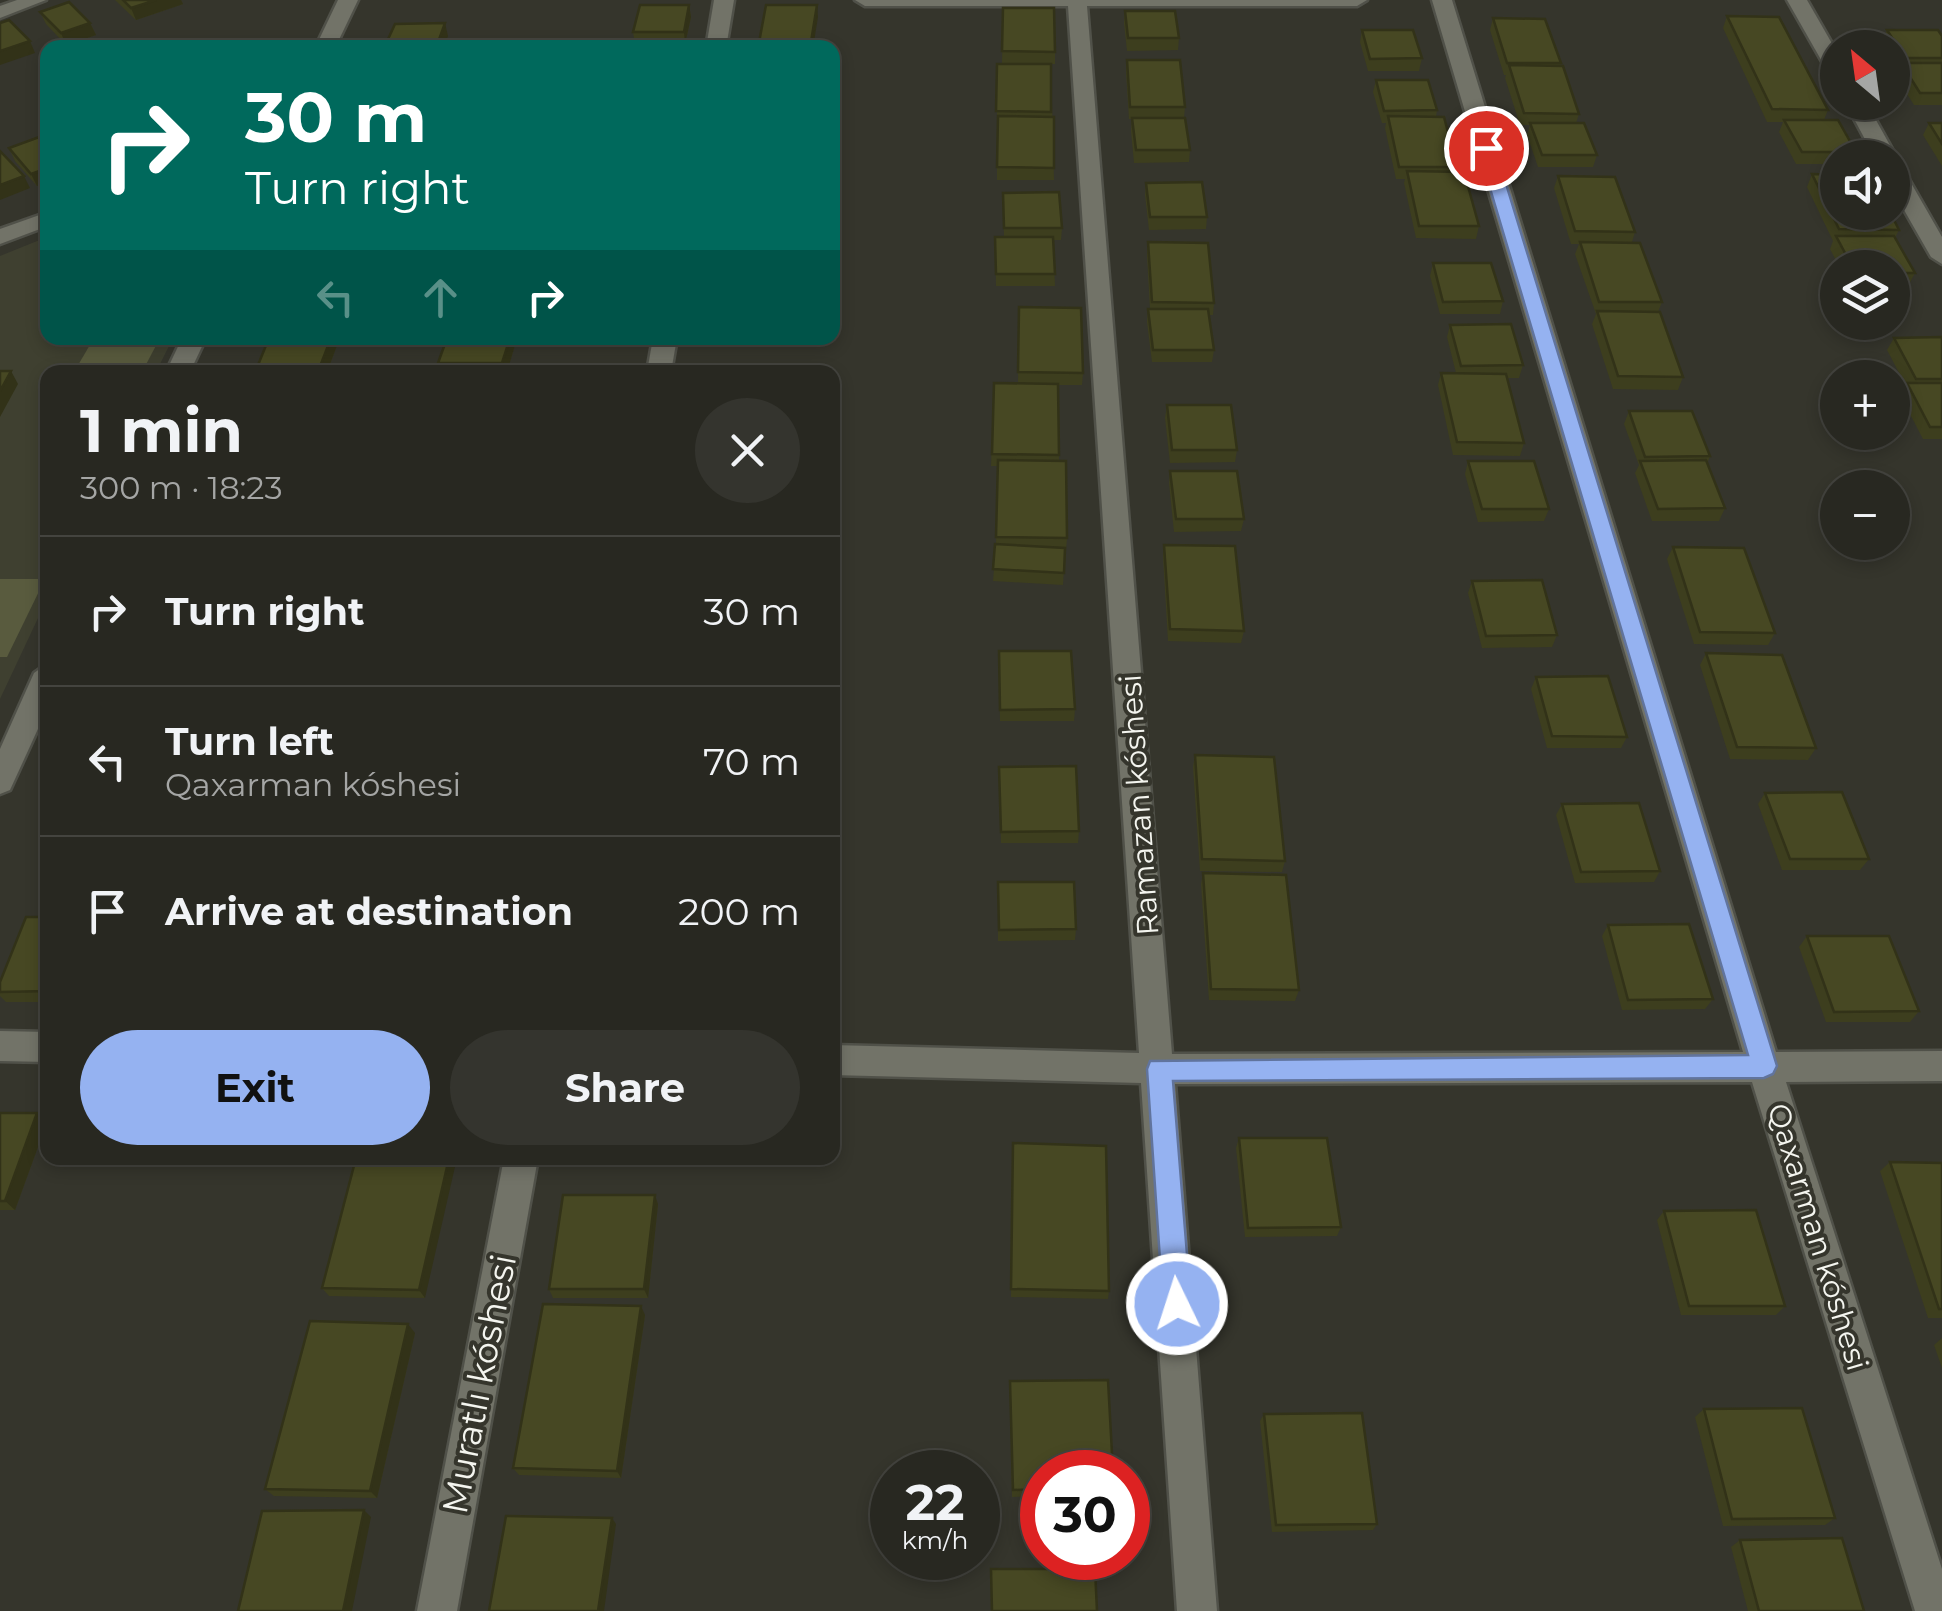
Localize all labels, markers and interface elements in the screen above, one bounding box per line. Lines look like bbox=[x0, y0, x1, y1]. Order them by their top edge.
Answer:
north arrow bbox=[1820, 30, 1910, 120]
map controls bbox=[1820, 30, 1910, 560]
text: 30 m bbox=[245, 74, 427, 160]
icon: right bbox=[80, 80, 210, 210]
pin bbox=[1444, 106, 1529, 191]
icon: arrive bbox=[1459, 121, 1514, 176]
button: sound bbox=[1820, 140, 1910, 230]
text: Turn right bbox=[245, 160, 470, 215]
button: layers bbox=[1820, 250, 1910, 340]
icon: left bbox=[308, 270, 363, 325]
icon: ahead bbox=[413, 270, 468, 325]
icon: right bbox=[518, 270, 573, 325]
button: + bbox=[1820, 360, 1910, 450]
text: 1 min bbox=[80, 394, 243, 467]
button: close bbox=[695, 398, 800, 503]
text: 300 m · 18:23 bbox=[80, 468, 283, 507]
button: − bbox=[1820, 470, 1910, 560]
icon: right bbox=[80, 584, 135, 639]
text: Turn right bbox=[165, 588, 364, 635]
text: 30 m bbox=[703, 588, 800, 635]
street label: Ramazan kóshesi bbox=[1111, 673, 1167, 937]
text: Turn left bbox=[165, 718, 334, 765]
icon: left bbox=[80, 734, 135, 789]
text: 70 m bbox=[703, 738, 800, 785]
text: Qaxarman kóshesi bbox=[165, 765, 461, 804]
icon: arrive bbox=[80, 884, 135, 939]
text: Arrive at destination bbox=[165, 888, 573, 935]
text: 200 m bbox=[678, 888, 800, 935]
button: Exit bbox=[80, 1030, 430, 1145]
button: Share bbox=[450, 1030, 800, 1145]
street label: Qaxarman kóshesi bbox=[1760, 1099, 1876, 1375]
street label: Muratlı kóshesi bbox=[433, 1251, 525, 1517]
position arrow bbox=[1125, 1252, 1229, 1356]
speed limit sign: 30 bbox=[1020, 1450, 1150, 1580]
text: 22 bbox=[906, 1472, 965, 1533]
text: km/h bbox=[902, 1525, 968, 1555]

